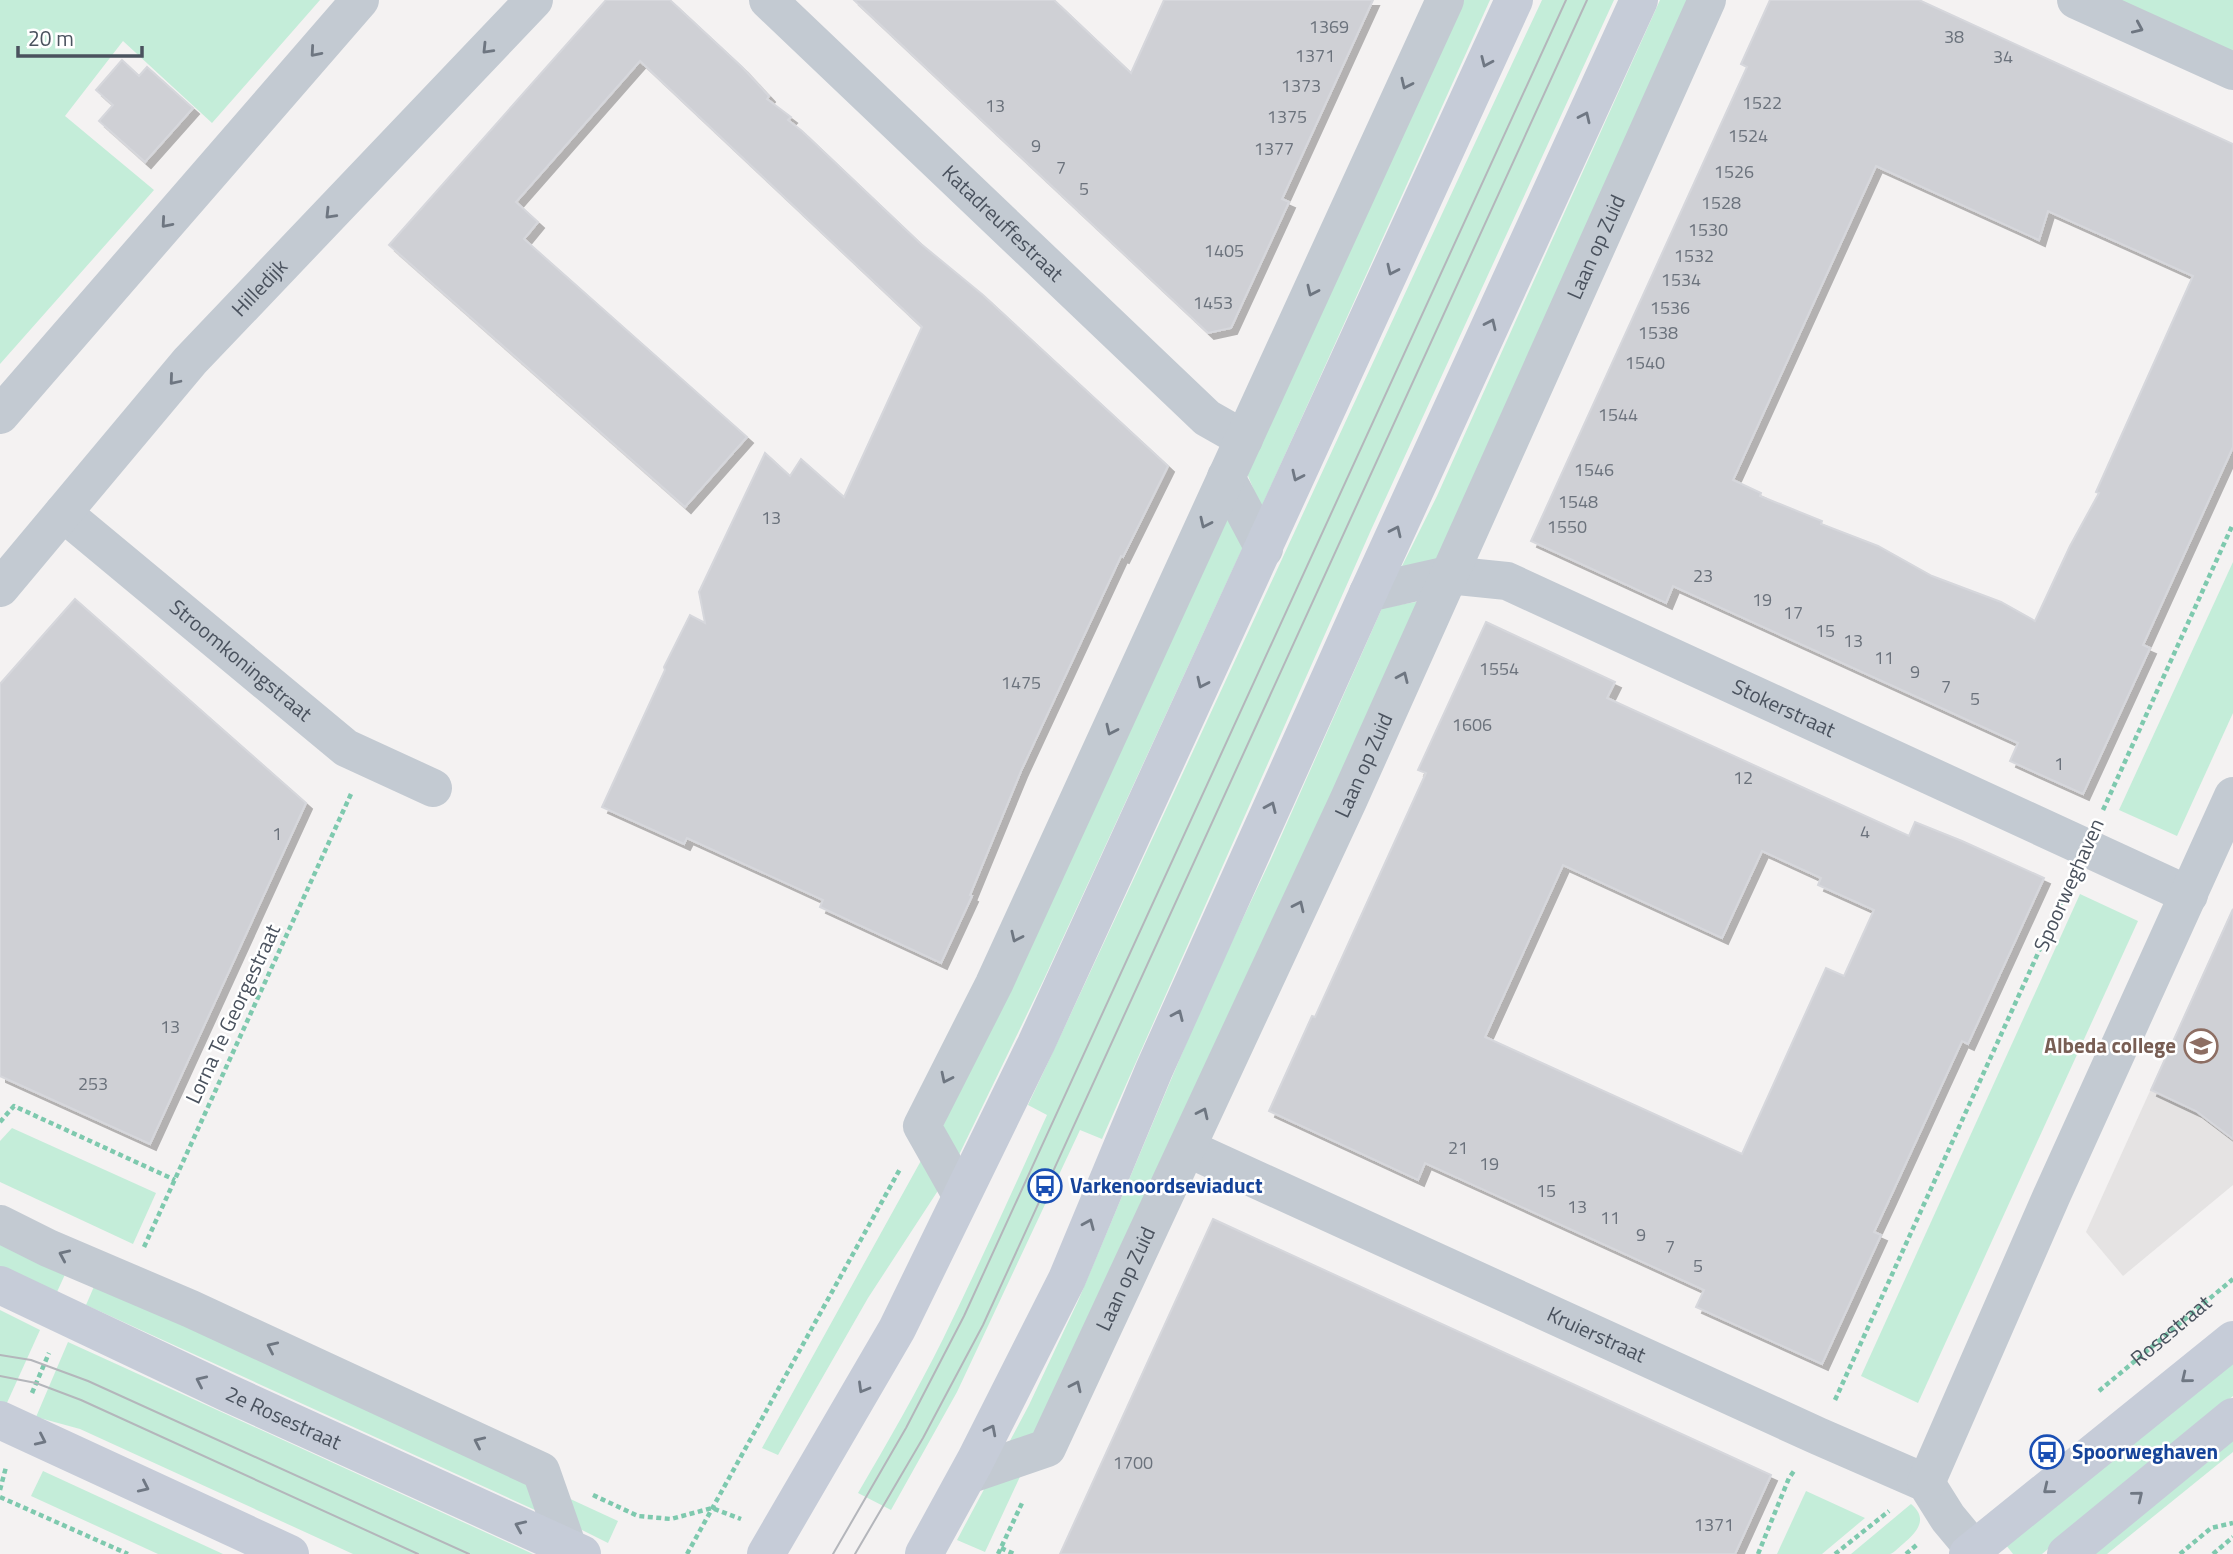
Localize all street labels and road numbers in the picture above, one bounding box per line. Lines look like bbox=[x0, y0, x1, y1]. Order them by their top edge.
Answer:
street label: Katadreuffestraat bbox=[935, 157, 1072, 289]
street label: Laan op Zuid bbox=[1558, 189, 1633, 304]
street label: Hilledijk bbox=[223, 251, 294, 323]
street label: Stroomkoningstraat bbox=[163, 591, 320, 729]
street label: Stokerstraat bbox=[1727, 670, 1842, 745]
street label: Laan op Zuid bbox=[1325, 708, 1400, 823]
street label: Spoorweghaven bbox=[2024, 813, 2112, 956]
street label: Lorna Te Georgestraat bbox=[176, 918, 288, 1109]
street label: Laan op Zuid bbox=[1087, 1221, 1163, 1336]
street label: Rosestraat bbox=[2123, 1286, 2218, 1373]
street label: Kruierstraat bbox=[1542, 1297, 1652, 1371]
street label: 2e Rosestraat bbox=[221, 1377, 347, 1458]

